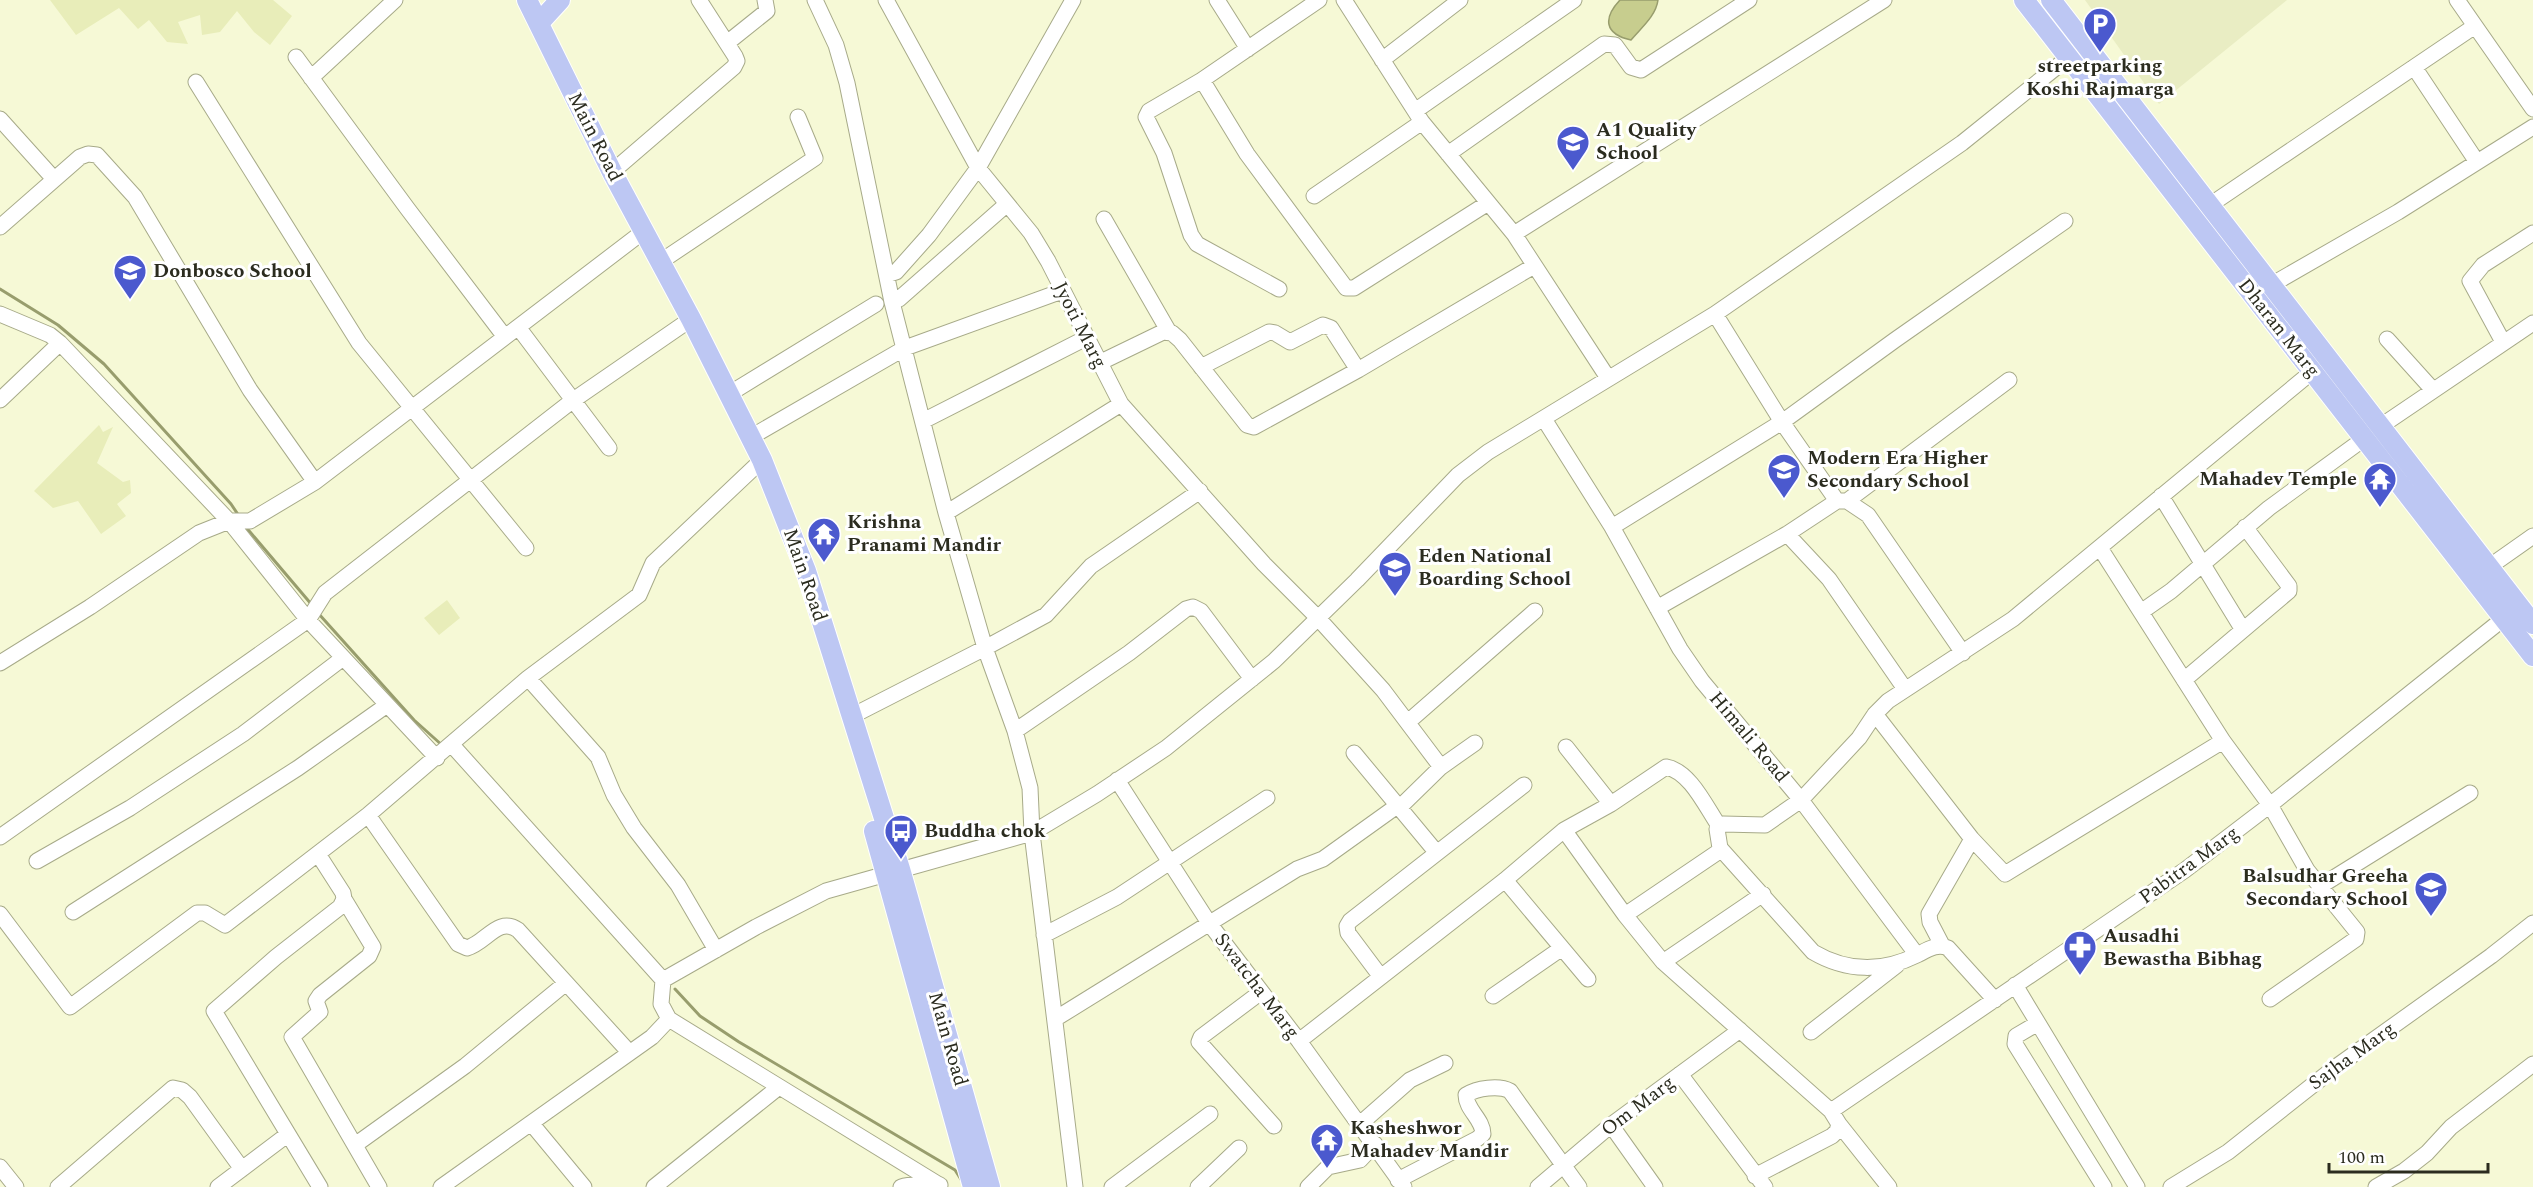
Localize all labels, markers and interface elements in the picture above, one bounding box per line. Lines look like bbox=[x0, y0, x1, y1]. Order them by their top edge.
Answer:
parking icon: streetparking Koshi Rajmarga bbox=[2082, 6, 2118, 53]
place label: streetparking Koshi Rajmarga bbox=[2026, 51, 2175, 104]
street label: Main Road bbox=[560, 87, 630, 187]
place label: A1 Quality School bbox=[1596, 115, 1697, 168]
school or university icon: A1 Quality School bbox=[1555, 124, 1591, 171]
school or university icon: Donbosco School bbox=[112, 253, 148, 300]
place label: Donbosco School bbox=[153, 256, 312, 286]
street label: Dharan Marg bbox=[2230, 272, 2328, 384]
street label: Jyoti Marg bbox=[1045, 276, 1115, 374]
place label: Modern Era Higher Secondary School bbox=[1807, 443, 1988, 496]
school or university icon: Modern Era Higher Secondary School bbox=[1766, 452, 1802, 499]
temple icon: Mahadev Temple bbox=[2362, 461, 2398, 508]
place label: Mahadev Temple bbox=[2199, 464, 2357, 494]
place label: Krishna Pranami Mandir bbox=[847, 507, 1002, 560]
temple icon: Krishna Pranami Mandir bbox=[806, 516, 842, 563]
street label: Main Road bbox=[775, 524, 835, 626]
place label: Eden National Boarding School bbox=[1418, 541, 1571, 594]
school or university icon: Eden National Boarding School bbox=[1377, 550, 1413, 597]
street label: Himali Road bbox=[1702, 685, 1796, 789]
bus stop icon: Buddha chok bbox=[883, 813, 919, 860]
place label: Buddha chok bbox=[924, 816, 1046, 846]
street label: Pabitra Marg bbox=[2133, 818, 2245, 912]
place label: Balsudhar Greeha Secondary School bbox=[2242, 861, 2409, 914]
school or university icon: Balsudhar Greeha Secondary School bbox=[2413, 870, 2449, 917]
place label: Ausadhi Bewastha Bibhag bbox=[2103, 921, 2262, 974]
street label: Swatcha Marg bbox=[1207, 926, 1307, 1046]
pharmacy icon: Ausadhi Bewastha Bibhag bbox=[2062, 929, 2098, 976]
street label: Main Road bbox=[920, 988, 976, 1090]
street label: Sajha Marg bbox=[2302, 1014, 2402, 1098]
street label: Om Marg bbox=[1595, 1068, 1681, 1144]
place label: Kasheshwor Mahadev Mandir bbox=[1350, 1113, 1509, 1166]
temple icon: Kasheshwor Mahadev Mandir bbox=[1309, 1122, 1345, 1169]
scale bar bbox=[2329, 1136, 2488, 1174]
text: 100 m bbox=[2338, 1144, 2385, 1171]

